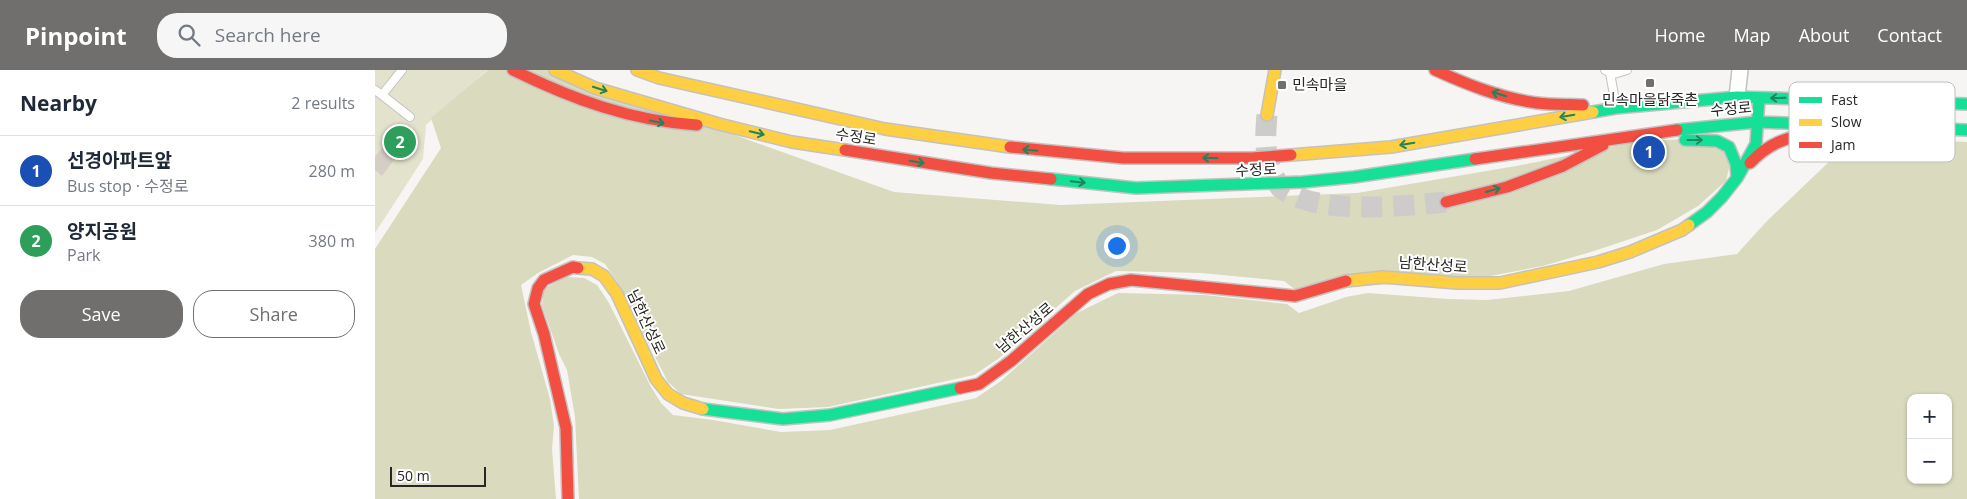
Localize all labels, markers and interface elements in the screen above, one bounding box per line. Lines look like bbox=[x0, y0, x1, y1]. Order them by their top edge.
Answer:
search box bbox=[157, 13, 507, 58]
text: Pinpoint bbox=[25, 19, 127, 52]
icon: search bbox=[175, 21, 203, 49]
text: Search here bbox=[215, 22, 321, 48]
text: Home bbox=[1655, 23, 1705, 47]
text: Map bbox=[1733, 23, 1771, 47]
text: About bbox=[1799, 23, 1849, 47]
text: Contact bbox=[1877, 23, 1942, 47]
place label: 민속마을 bbox=[1292, 74, 1347, 94]
marker: 민속마을닭죽촌 bbox=[1644, 77, 1656, 89]
marker: 민속마을 bbox=[1276, 79, 1288, 91]
legend bbox=[1789, 82, 1955, 162]
one-way arrow bbox=[592, 84, 608, 94]
one-way arrow bbox=[1491, 88, 1507, 98]
text: Nearby bbox=[20, 89, 97, 117]
place label: 민속마을닭죽촌 bbox=[1602, 89, 1698, 109]
text: Fast bbox=[1831, 90, 1858, 109]
text: 2 results bbox=[291, 92, 355, 114]
one-way arrow bbox=[1771, 93, 1787, 103]
street label: 수정로 bbox=[1709, 96, 1752, 120]
one-way arrow bbox=[1559, 112, 1575, 122]
text: Slow bbox=[1831, 112, 1862, 131]
one-way arrow bbox=[648, 118, 664, 127]
pin: 2 bbox=[384, 123, 416, 161]
street label: 수정로 bbox=[834, 123, 878, 149]
one-way arrow bbox=[748, 129, 764, 138]
pin: 1 bbox=[1633, 133, 1665, 171]
one-way arrow bbox=[1687, 135, 1703, 145]
text: Jam bbox=[1829, 135, 1856, 154]
one-way arrow bbox=[1399, 140, 1415, 150]
one-way arrow bbox=[1022, 145, 1038, 154]
text: 선경아파트앞 bbox=[67, 147, 172, 173]
one-way arrow bbox=[1202, 153, 1218, 163]
one-way arrow bbox=[908, 157, 924, 167]
street label: 수정로 bbox=[1235, 158, 1277, 180]
text: 1 bbox=[31, 160, 41, 182]
text: 280 m bbox=[309, 160, 355, 182]
text: Bus stop · 수정로 bbox=[67, 175, 188, 197]
one-way arrow bbox=[1069, 177, 1085, 187]
one-way arrow bbox=[1485, 185, 1501, 194]
text: 양지공원 bbox=[67, 218, 137, 244]
text: 2 bbox=[31, 230, 41, 252]
text: 380 m bbox=[309, 230, 355, 252]
your location bbox=[1104, 233, 1130, 259]
text: Park bbox=[67, 244, 100, 266]
street label: 남한산성로 bbox=[1398, 252, 1468, 276]
street label: 남한산성로 bbox=[623, 286, 671, 357]
button: Save bbox=[20, 290, 183, 338]
button: Share bbox=[193, 290, 355, 338]
street label: 남한산성로 bbox=[991, 297, 1057, 357]
map controls bbox=[1907, 394, 1952, 484]
button: + bbox=[1907, 394, 1952, 439]
button: − bbox=[1907, 439, 1952, 484]
scale bar bbox=[390, 464, 486, 487]
text: 50 m bbox=[397, 466, 430, 485]

